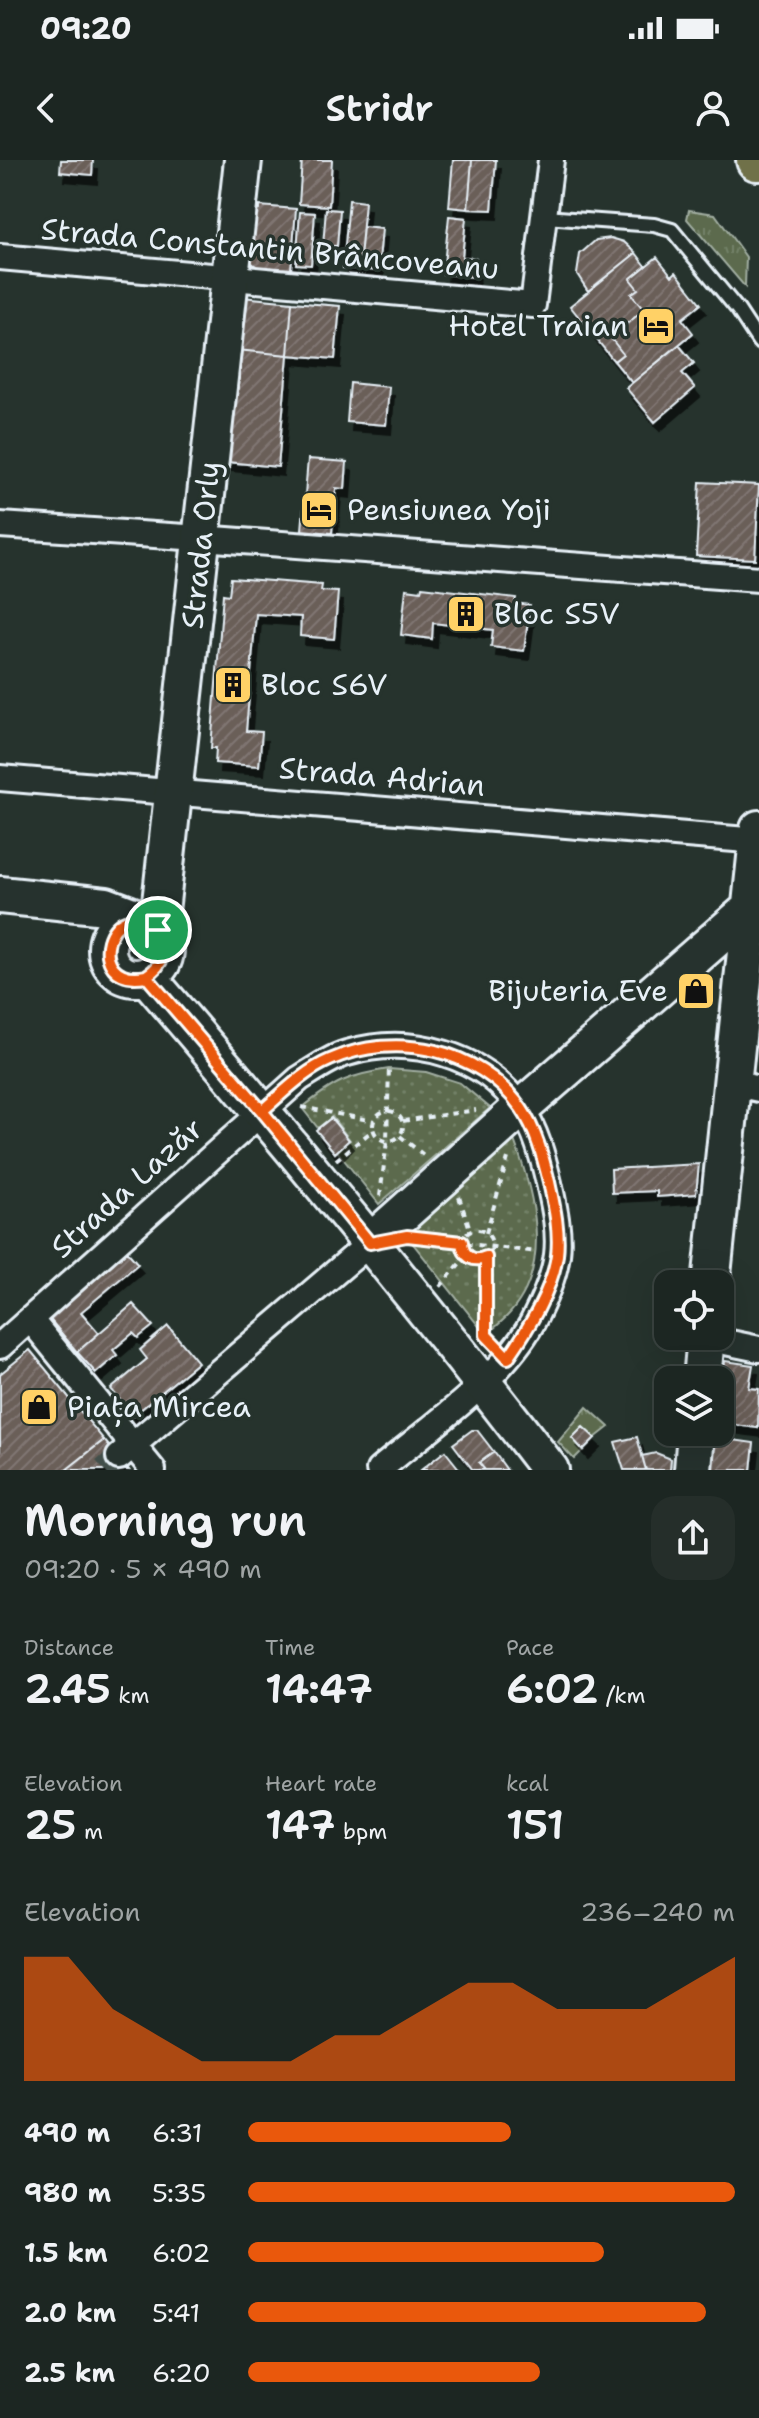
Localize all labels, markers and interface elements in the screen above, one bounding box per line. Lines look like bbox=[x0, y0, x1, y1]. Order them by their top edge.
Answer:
text: 09:20 bbox=[40, 8, 132, 49]
text: Stridr bbox=[326, 84, 433, 133]
icon: back bbox=[24, 86, 68, 130]
icon: person bbox=[691, 86, 735, 130]
street label: Strada Constantin Brâncoveanu bbox=[39, 208, 501, 289]
place label: Hotel Traian bbox=[448, 305, 628, 346]
hotel icon: Hotel Traian bbox=[635, 305, 677, 347]
street label: Strada Orly bbox=[171, 459, 230, 631]
hotel icon: Pensiunea Yoji bbox=[298, 489, 340, 531]
place label: Pensiunea Yoji bbox=[347, 489, 551, 530]
building icon: Bloc S5V bbox=[445, 593, 487, 635]
place label: Bloc S5V bbox=[494, 593, 620, 634]
building icon: Bloc S6V bbox=[212, 664, 254, 706]
place label: Bloc S6V bbox=[261, 664, 387, 705]
street label: Strada Adrian bbox=[277, 747, 487, 806]
pin bbox=[124, 896, 192, 964]
icon: arrive bbox=[136, 908, 180, 952]
place label: Bijuteria Eve bbox=[488, 970, 668, 1011]
shop icon: Bijuteria Eve bbox=[675, 970, 717, 1012]
street label: Strada Lazăr bbox=[42, 1108, 212, 1267]
map controls bbox=[654, 1270, 734, 1446]
button: locate bbox=[654, 1270, 734, 1350]
button: layers bbox=[654, 1366, 734, 1446]
shop icon: Piața Mircea bbox=[18, 1386, 60, 1428]
place label: Piața Mircea bbox=[67, 1386, 251, 1427]
text: Morning run bbox=[24, 1491, 307, 1550]
button: share bbox=[651, 1496, 735, 1580]
text: 09:20 · 5 × 490 m bbox=[24, 1551, 262, 1586]
text: Distance bbox=[24, 1633, 114, 1662]
text: Time bbox=[265, 1633, 315, 1662]
text: Pace bbox=[506, 1633, 554, 1662]
text: 2.45 bbox=[24, 1662, 111, 1716]
text: 14:47 bbox=[265, 1662, 373, 1716]
text: 6:02 bbox=[506, 1662, 599, 1716]
text: km bbox=[111, 1681, 149, 1710]
text: /km bbox=[599, 1681, 645, 1710]
text: Elevation bbox=[24, 1769, 122, 1798]
text: Heart rate bbox=[265, 1769, 377, 1798]
text: kcal bbox=[506, 1769, 549, 1798]
text: 25 bbox=[24, 1798, 76, 1852]
text: 147 bbox=[265, 1798, 336, 1852]
text: 151 bbox=[506, 1798, 564, 1852]
text: m bbox=[76, 1817, 103, 1846]
text: bpm bbox=[336, 1817, 387, 1846]
text: Elevation bbox=[24, 1894, 140, 1929]
text: 236–240 m bbox=[580, 1894, 735, 1929]
text: 490 m bbox=[24, 2115, 110, 2150]
text: 6:31 bbox=[152, 2115, 203, 2150]
text: 980 m bbox=[24, 2175, 111, 2210]
text: 5:35 bbox=[152, 2175, 206, 2210]
text: 1.5 km bbox=[24, 2235, 108, 2270]
text: 6:02 bbox=[152, 2235, 210, 2270]
text: 2.0 km bbox=[24, 2295, 116, 2330]
text: 5:41 bbox=[152, 2295, 200, 2330]
text: 2.5 km bbox=[24, 2355, 115, 2390]
text: 6:20 bbox=[152, 2355, 211, 2390]

